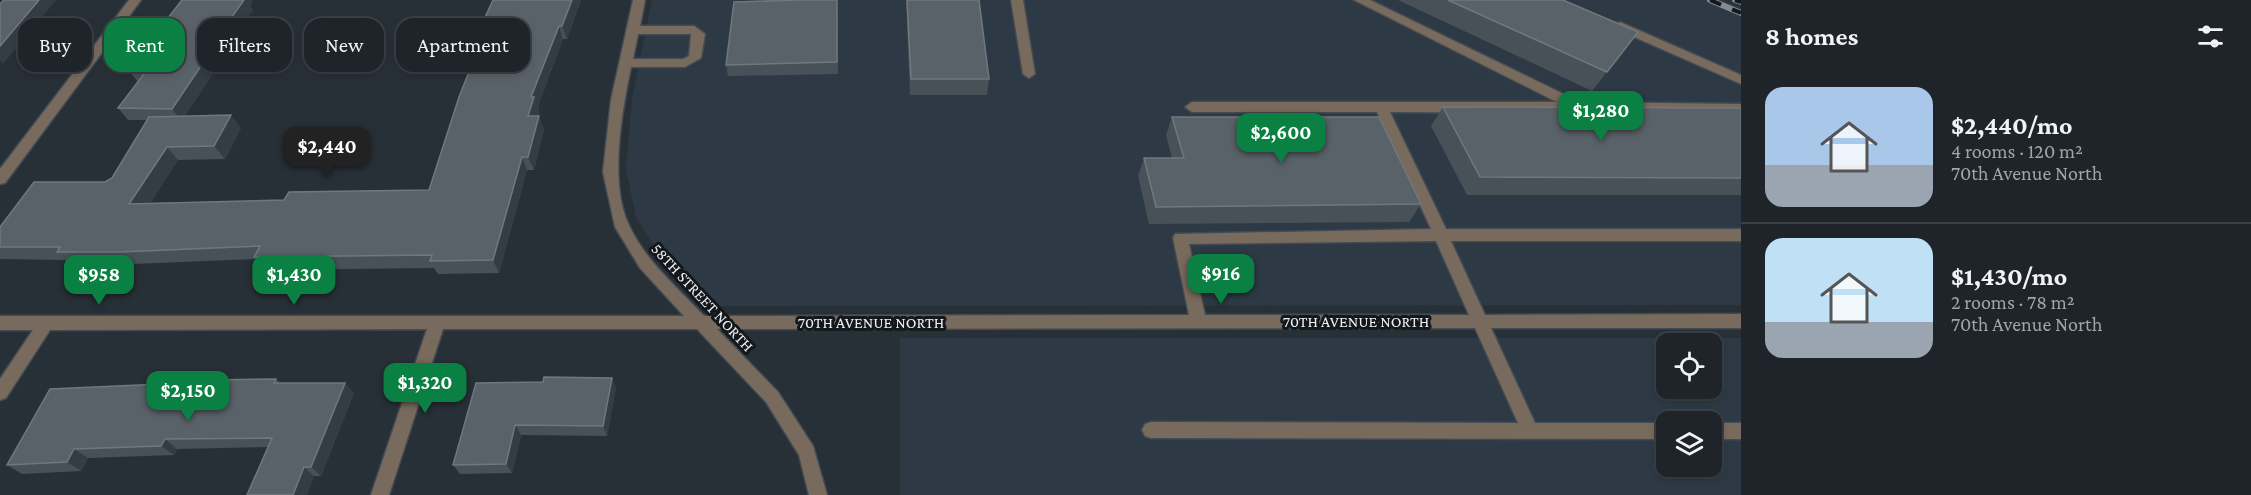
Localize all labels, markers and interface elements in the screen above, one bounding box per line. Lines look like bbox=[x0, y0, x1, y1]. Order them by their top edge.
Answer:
chip: Buy bbox=[18, 18, 92, 72]
chip: Rent bbox=[104, 18, 185, 72]
chip: Filters bbox=[197, 18, 292, 72]
chip: New bbox=[304, 18, 384, 72]
chip: Apartment bbox=[396, 18, 530, 72]
icon: filters bbox=[2194, 20, 2227, 53]
text: 8 homes bbox=[1765, 22, 1858, 51]
pin: $1,280 bbox=[1552, 91, 1650, 142]
text: $1,280 bbox=[1572, 99, 1630, 121]
icon: home bbox=[1813, 111, 1885, 183]
text: $2,440/mo bbox=[1951, 111, 2073, 140]
pin: $2,600 bbox=[1232, 113, 1330, 164]
text: $2,600 bbox=[1251, 121, 1311, 143]
pin: $2,440 bbox=[278, 127, 376, 178]
text: $2,440 bbox=[297, 135, 357, 157]
text: 4 rooms · 120 m² bbox=[1951, 140, 2083, 162]
text: 70th Avenue North bbox=[1951, 162, 2102, 184]
street label: 58TH STREET NORTH bbox=[648, 240, 757, 355]
pin: $916 bbox=[1185, 254, 1257, 305]
pin: $958 bbox=[63, 255, 135, 306]
pin: $1,430 bbox=[245, 255, 343, 306]
text: $916 bbox=[1201, 262, 1241, 284]
icon: home bbox=[1813, 262, 1885, 334]
text: $1,430/mo bbox=[1951, 262, 2067, 291]
text: $958 bbox=[78, 263, 120, 285]
text: $1,430 bbox=[266, 263, 322, 285]
text: 2 rooms · 78 m² bbox=[1951, 291, 2075, 313]
street label: 70TH AVENUE NORTH bbox=[1283, 313, 1429, 330]
text: 70th Avenue North bbox=[1951, 313, 2102, 335]
street label: 70TH AVENUE NORTH bbox=[798, 314, 944, 331]
map controls bbox=[1656, 333, 1722, 477]
button: locate bbox=[1656, 333, 1722, 399]
pin: $1,320 bbox=[376, 363, 474, 414]
pin: $2,150 bbox=[139, 371, 237, 422]
text: $1,320 bbox=[398, 371, 452, 393]
text: $2,150 bbox=[160, 379, 216, 401]
button: layers bbox=[1656, 411, 1722, 477]

